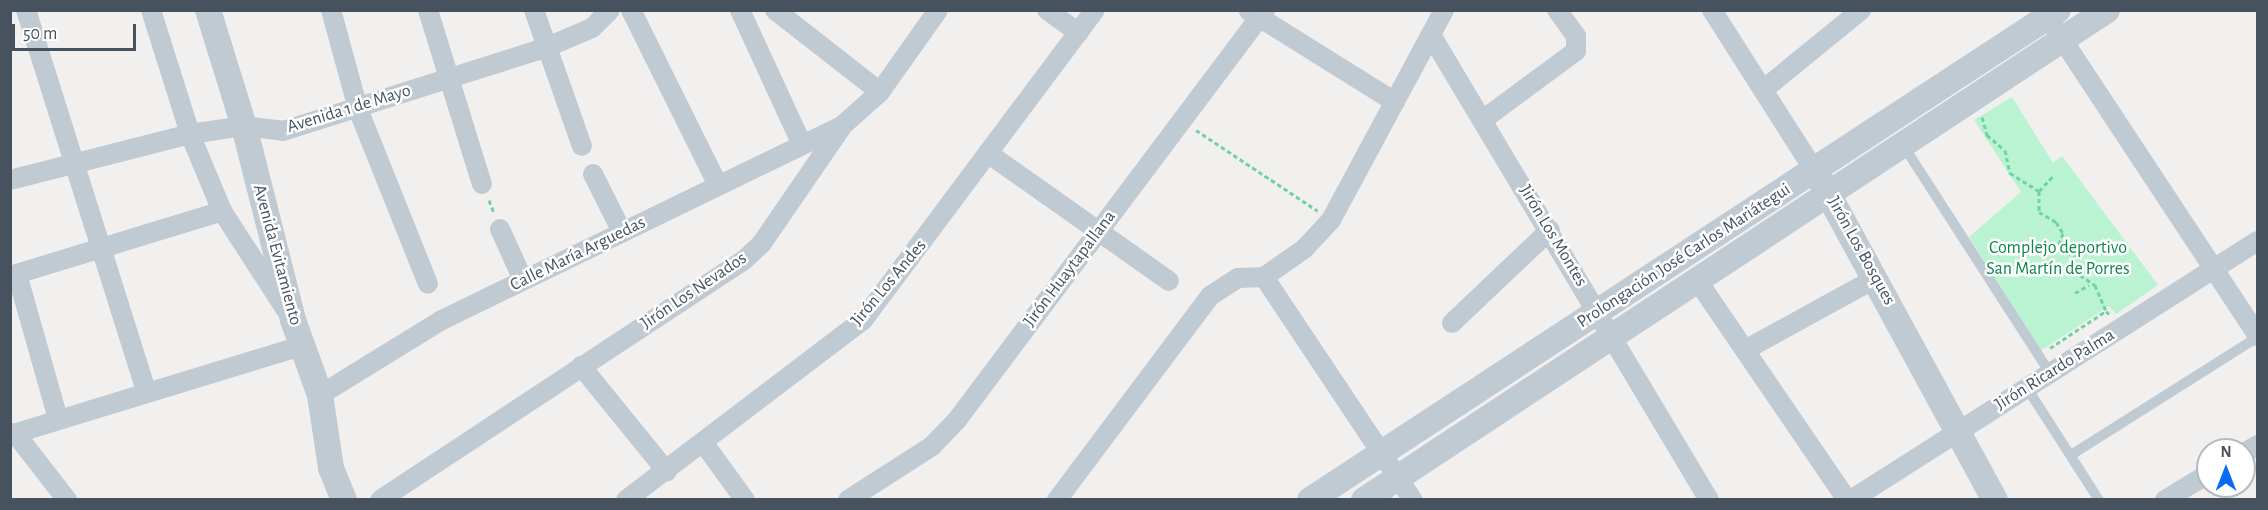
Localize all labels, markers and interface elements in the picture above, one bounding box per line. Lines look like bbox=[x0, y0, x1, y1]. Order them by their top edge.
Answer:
scale bar bbox=[15, 12, 140, 50]
text: 50 m bbox=[23, 25, 57, 43]
street label: Avenida 1 de Mayo bbox=[285, 80, 413, 138]
street label: Prolongación José Carlos Mariátegui bbox=[1573, 179, 1795, 333]
street label: Jirón Los Montes bbox=[1514, 181, 1592, 291]
street label: Avenida Evitamiento bbox=[248, 182, 306, 328]
street label: Jirón Los Bosques bbox=[1822, 193, 1900, 309]
street label: Jirón Huaytapallana bbox=[1019, 207, 1121, 331]
street label: Calle María Arguedas bbox=[507, 212, 649, 296]
street label: Jirón Los Andes bbox=[847, 235, 931, 331]
park label: Complejo deportivo San Martín de Porres bbox=[1986, 238, 2130, 280]
street label: Jirón Los Nevados bbox=[637, 248, 751, 334]
street label: Jirón Ricardo Palma bbox=[1991, 324, 2119, 416]
north arrow bbox=[2196, 438, 2256, 498]
text: N bbox=[2220, 444, 2232, 460]

